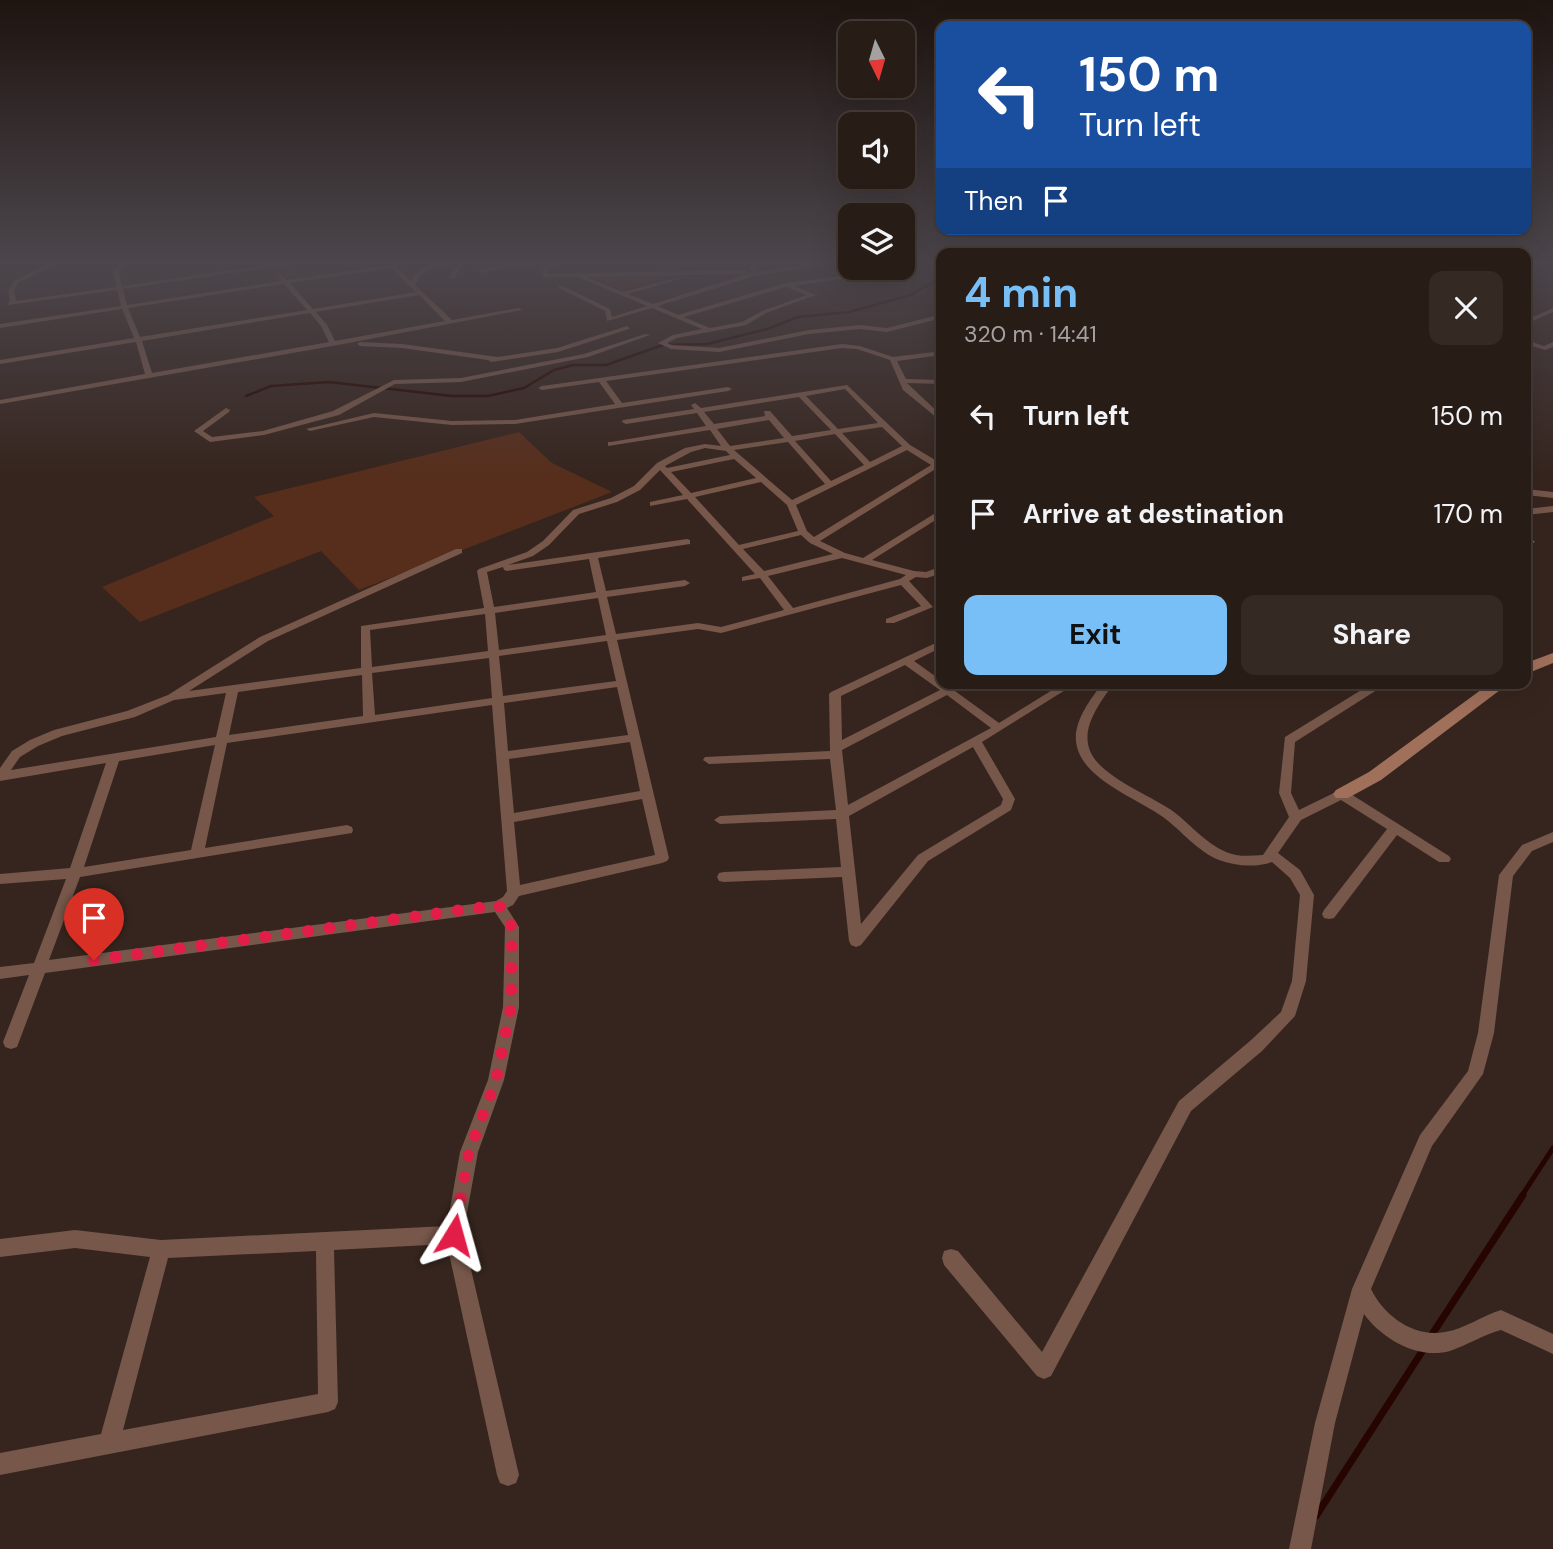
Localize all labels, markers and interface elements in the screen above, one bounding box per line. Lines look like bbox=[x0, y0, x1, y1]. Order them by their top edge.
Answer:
north arrow bbox=[838, 21, 915, 98]
map controls bbox=[838, 21, 915, 280]
text: 150 m bbox=[1079, 42, 1219, 106]
icon: left bbox=[964, 49, 1055, 140]
text: Turn left bbox=[1079, 104, 1201, 146]
button: sound bbox=[838, 112, 915, 189]
icon: arrive bbox=[1037, 182, 1075, 220]
text: Then bbox=[964, 184, 1023, 218]
button: layers bbox=[838, 203, 915, 280]
text: 4 min bbox=[964, 265, 1078, 320]
button: close bbox=[1429, 271, 1503, 345]
text: 320 m · 14:41 bbox=[964, 319, 1097, 349]
icon: left bbox=[964, 397, 1002, 435]
text: Turn left bbox=[1023, 399, 1130, 433]
text: 150 m bbox=[1431, 399, 1503, 433]
icon: arrive bbox=[964, 495, 1002, 533]
text: Arrive at destination bbox=[1023, 497, 1284, 531]
text: 170 m bbox=[1434, 497, 1503, 531]
button: Exit bbox=[964, 595, 1227, 675]
button: Share bbox=[1241, 595, 1503, 675]
pin bbox=[64, 888, 124, 960]
icon: arrive bbox=[75, 899, 113, 937]
position arrow bbox=[417, 1198, 491, 1272]

